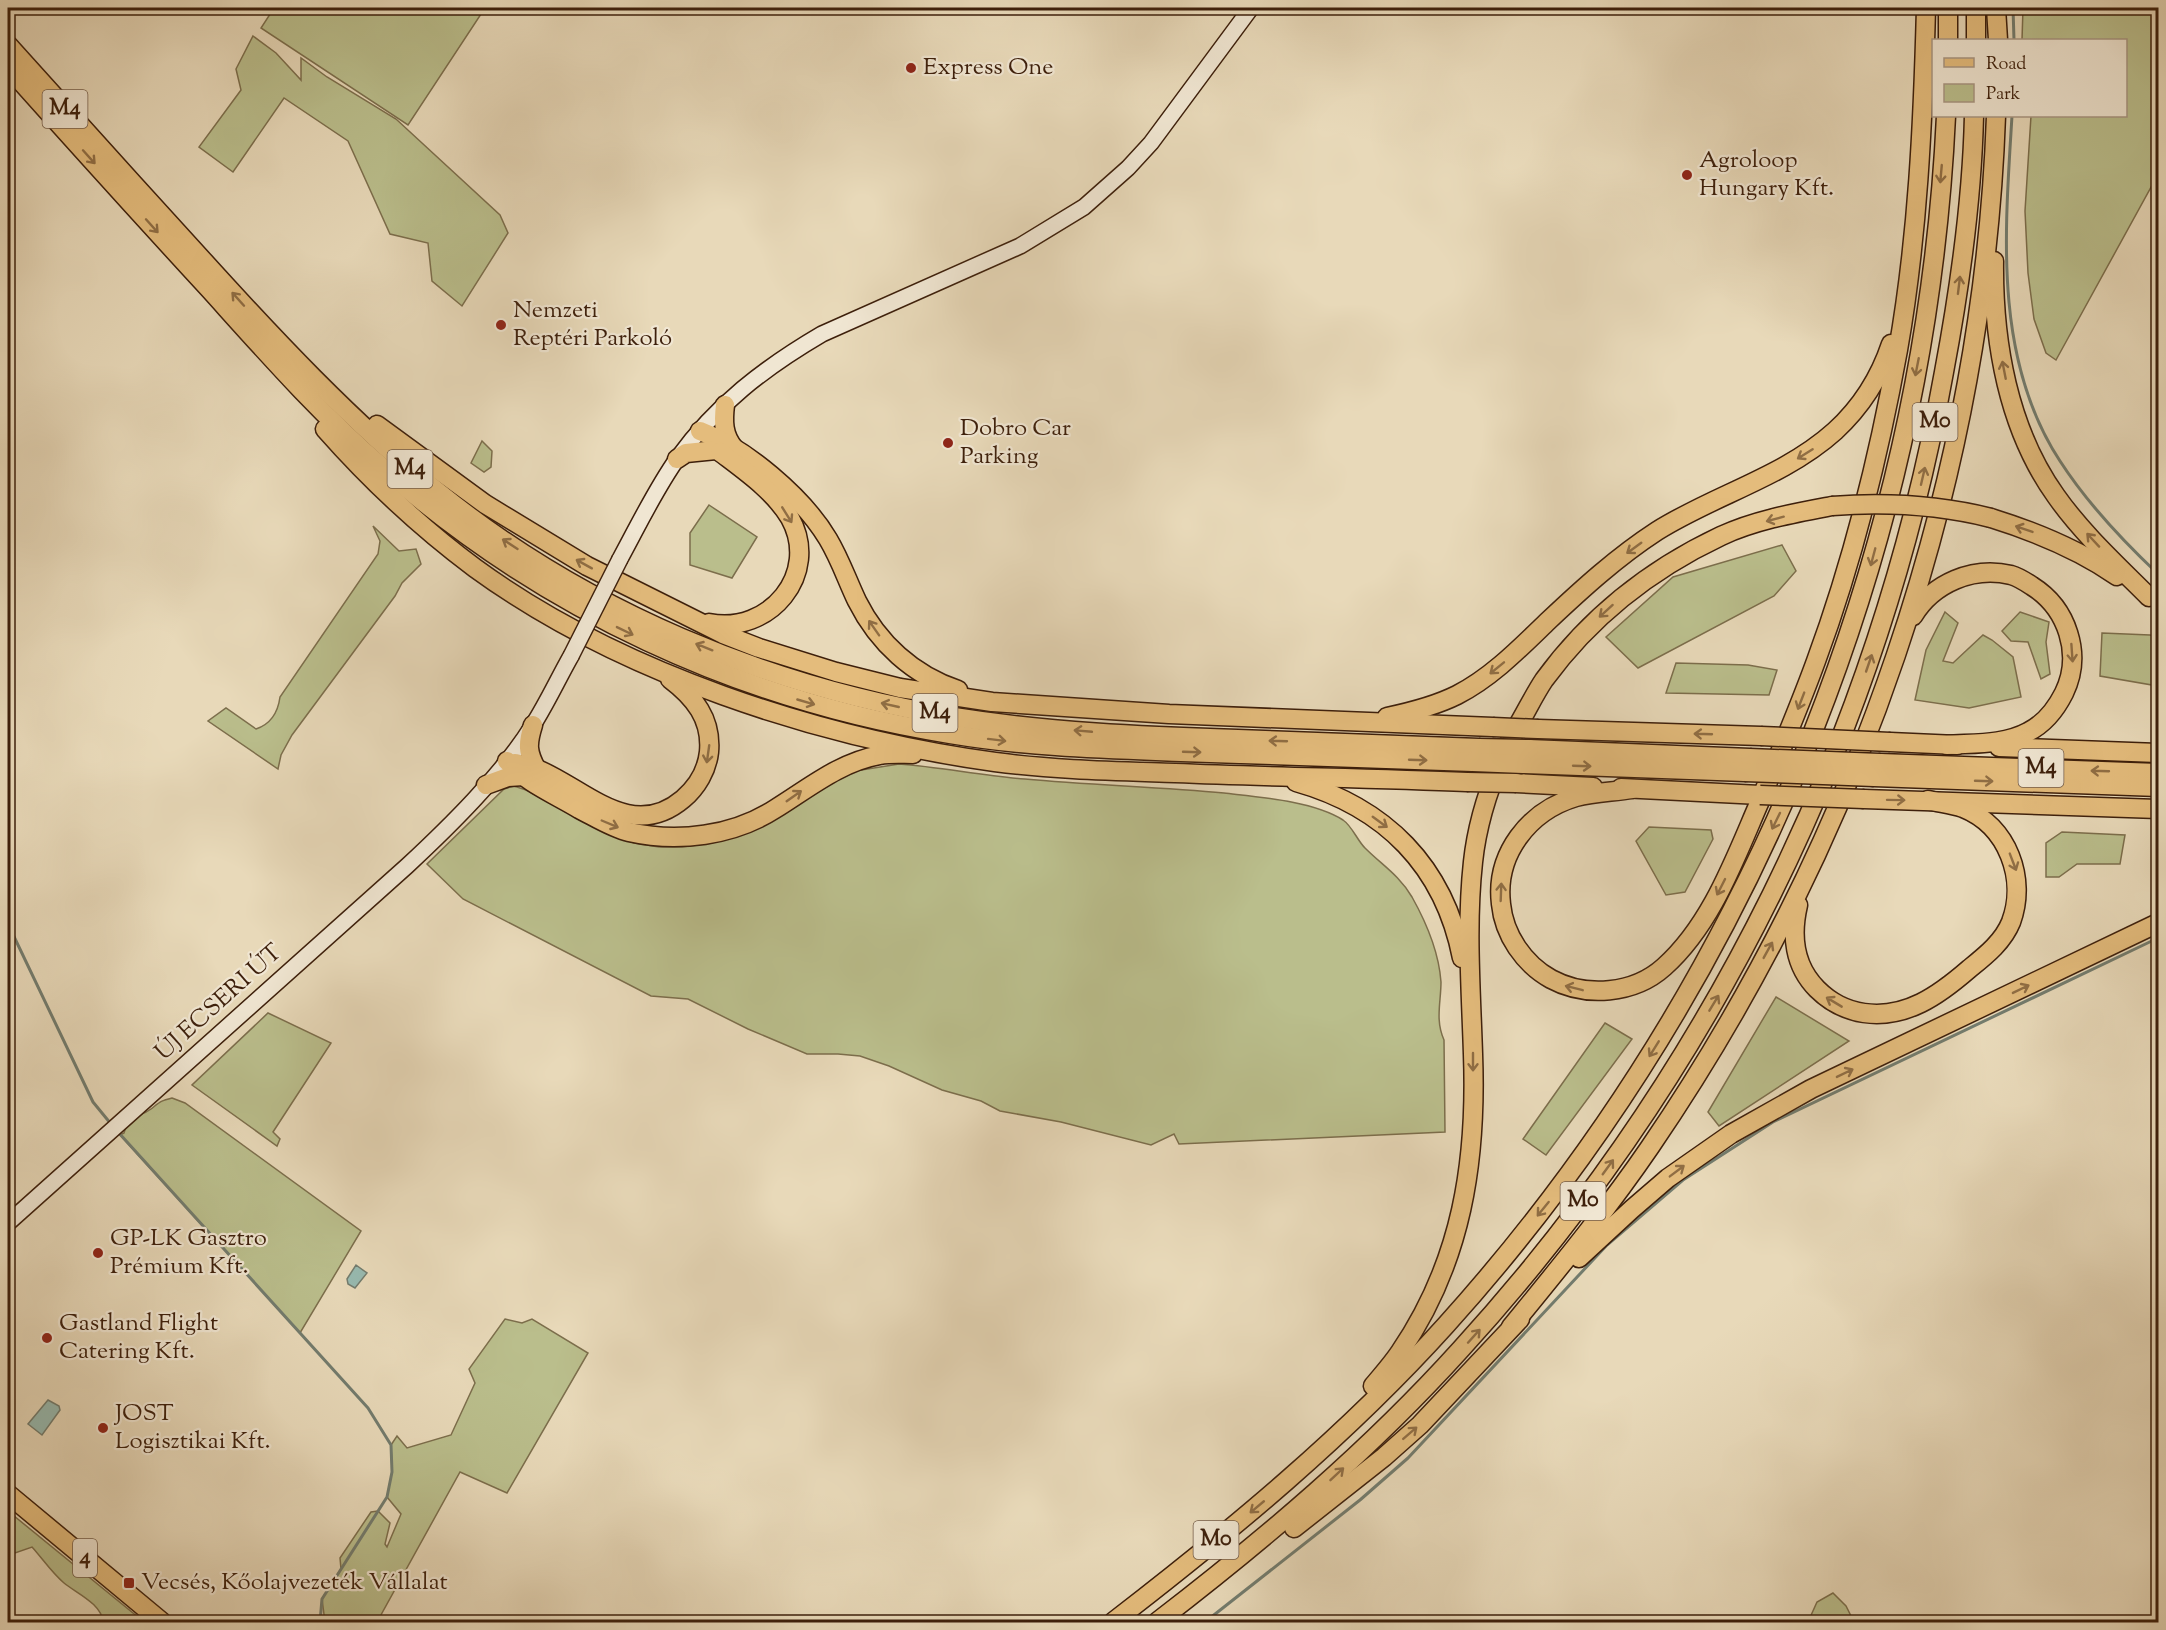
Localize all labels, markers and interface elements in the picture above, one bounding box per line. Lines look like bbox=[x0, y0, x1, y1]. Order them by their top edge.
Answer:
legend bbox=[1932, 39, 2127, 117]
place label: Express One bbox=[923, 51, 1054, 85]
text: Road bbox=[1986, 52, 2026, 78]
marker: Express One bbox=[904, 61, 918, 75]
text: Park bbox=[1986, 82, 2021, 108]
road number: M4 bbox=[42, 90, 88, 128]
place label: Agroloop Hungary Kft. bbox=[1699, 144, 1834, 206]
one-way arrow bbox=[82, 150, 96, 165]
one-way arrow bbox=[1936, 163, 1947, 183]
marker: Agroloop Hungary Kft. bbox=[1680, 168, 1694, 182]
one-way arrow bbox=[145, 218, 159, 233]
one-way arrow bbox=[1953, 275, 1964, 295]
one-way arrow bbox=[231, 291, 245, 306]
place label: Nemzeti Reptéri Parkoló bbox=[513, 294, 672, 356]
marker: Nemzeti Reptéri Parkoló bbox=[494, 318, 508, 332]
one-way arrow bbox=[1911, 357, 1922, 377]
one-way arrow bbox=[1998, 361, 2009, 381]
road number: M0 bbox=[1912, 403, 1958, 441]
place label: Dobro Car Parking bbox=[960, 412, 1071, 474]
marker: Dobro Car Parking bbox=[941, 436, 955, 450]
one-way arrow bbox=[1796, 447, 1813, 460]
road number: M4 bbox=[388, 450, 432, 488]
one-way arrow bbox=[1918, 467, 1930, 486]
one-way arrow bbox=[781, 506, 793, 523]
one-way arrow bbox=[1766, 513, 1785, 525]
one-way arrow bbox=[2015, 523, 2034, 534]
one-way arrow bbox=[2086, 533, 2100, 548]
one-way arrow bbox=[503, 538, 519, 550]
one-way arrow bbox=[1626, 541, 1642, 554]
one-way arrow bbox=[1867, 547, 1879, 566]
one-way arrow bbox=[576, 558, 593, 570]
one-way arrow bbox=[1598, 604, 1613, 618]
one-way arrow bbox=[868, 621, 880, 637]
one-way arrow bbox=[616, 625, 633, 637]
one-way arrow bbox=[695, 641, 714, 652]
one-way arrow bbox=[2067, 642, 2078, 662]
one-way arrow bbox=[1864, 654, 1875, 673]
one-way arrow bbox=[1489, 661, 1505, 674]
one-way arrow bbox=[1795, 691, 1806, 709]
road number: M4 bbox=[912, 694, 958, 732]
one-way arrow bbox=[797, 696, 816, 708]
one-way arrow bbox=[881, 698, 900, 710]
one-way arrow bbox=[1074, 726, 1093, 737]
one-way arrow bbox=[1694, 729, 1713, 740]
one-way arrow bbox=[987, 735, 1007, 746]
one-way arrow bbox=[1268, 735, 1288, 746]
one-way arrow bbox=[702, 743, 713, 763]
one-way arrow bbox=[1181, 747, 1201, 758]
road number: M4 bbox=[2018, 749, 2064, 787]
one-way arrow bbox=[1408, 755, 1428, 766]
one-way arrow bbox=[1571, 761, 1591, 772]
one-way arrow bbox=[2091, 765, 2111, 776]
one-way arrow bbox=[1973, 775, 1993, 787]
one-way arrow bbox=[785, 790, 802, 802]
one-way arrow bbox=[1885, 794, 1905, 805]
one-way arrow bbox=[1770, 812, 1781, 830]
one-way arrow bbox=[1372, 816, 1388, 828]
one-way arrow bbox=[600, 819, 619, 830]
one-way arrow bbox=[2008, 852, 2019, 871]
one-way arrow bbox=[1714, 878, 1726, 896]
one-way arrow bbox=[1495, 883, 1506, 903]
street label: ÚJ ECSERI ÚT bbox=[148, 936, 290, 1069]
one-way arrow bbox=[1762, 942, 1774, 959]
one-way arrow bbox=[1565, 981, 1584, 993]
one-way arrow bbox=[2011, 982, 2029, 994]
one-way arrow bbox=[1708, 995, 1720, 1012]
one-way arrow bbox=[1826, 996, 1843, 1009]
one-way arrow bbox=[1648, 1040, 1660, 1056]
one-way arrow bbox=[1467, 1052, 1479, 1072]
one-way arrow bbox=[1835, 1066, 1853, 1078]
one-way arrow bbox=[1602, 1160, 1614, 1176]
one-way arrow bbox=[1669, 1165, 1685, 1178]
road number: M0 bbox=[1560, 1182, 1606, 1220]
one-way arrow bbox=[1536, 1201, 1549, 1217]
place label: GP-LK Gasztro Prémium Kft. bbox=[110, 1222, 267, 1284]
marker: GP-LK Gasztro Prémium Kft. bbox=[91, 1246, 105, 1260]
place label: Gastland Flight Catering Kft. bbox=[59, 1307, 218, 1369]
one-way arrow bbox=[1466, 1329, 1480, 1344]
marker: Gastland Flight Catering Kft. bbox=[40, 1331, 54, 1345]
place label: JOST Logisztikai Kft. bbox=[113, 1397, 271, 1459]
marker: JOST Logisztikai Kft. bbox=[96, 1421, 110, 1435]
one-way arrow bbox=[1402, 1426, 1417, 1440]
one-way arrow bbox=[1329, 1467, 1344, 1481]
one-way arrow bbox=[1250, 1500, 1265, 1514]
road number: M0 bbox=[1194, 1521, 1238, 1559]
road number: 4 bbox=[73, 1539, 97, 1577]
place label: Vecsés, Kőolajvezeték Vállalat bbox=[141, 1566, 448, 1600]
marker: Vecsés, Kőolajvezeték Vállalat bbox=[122, 1576, 136, 1590]

